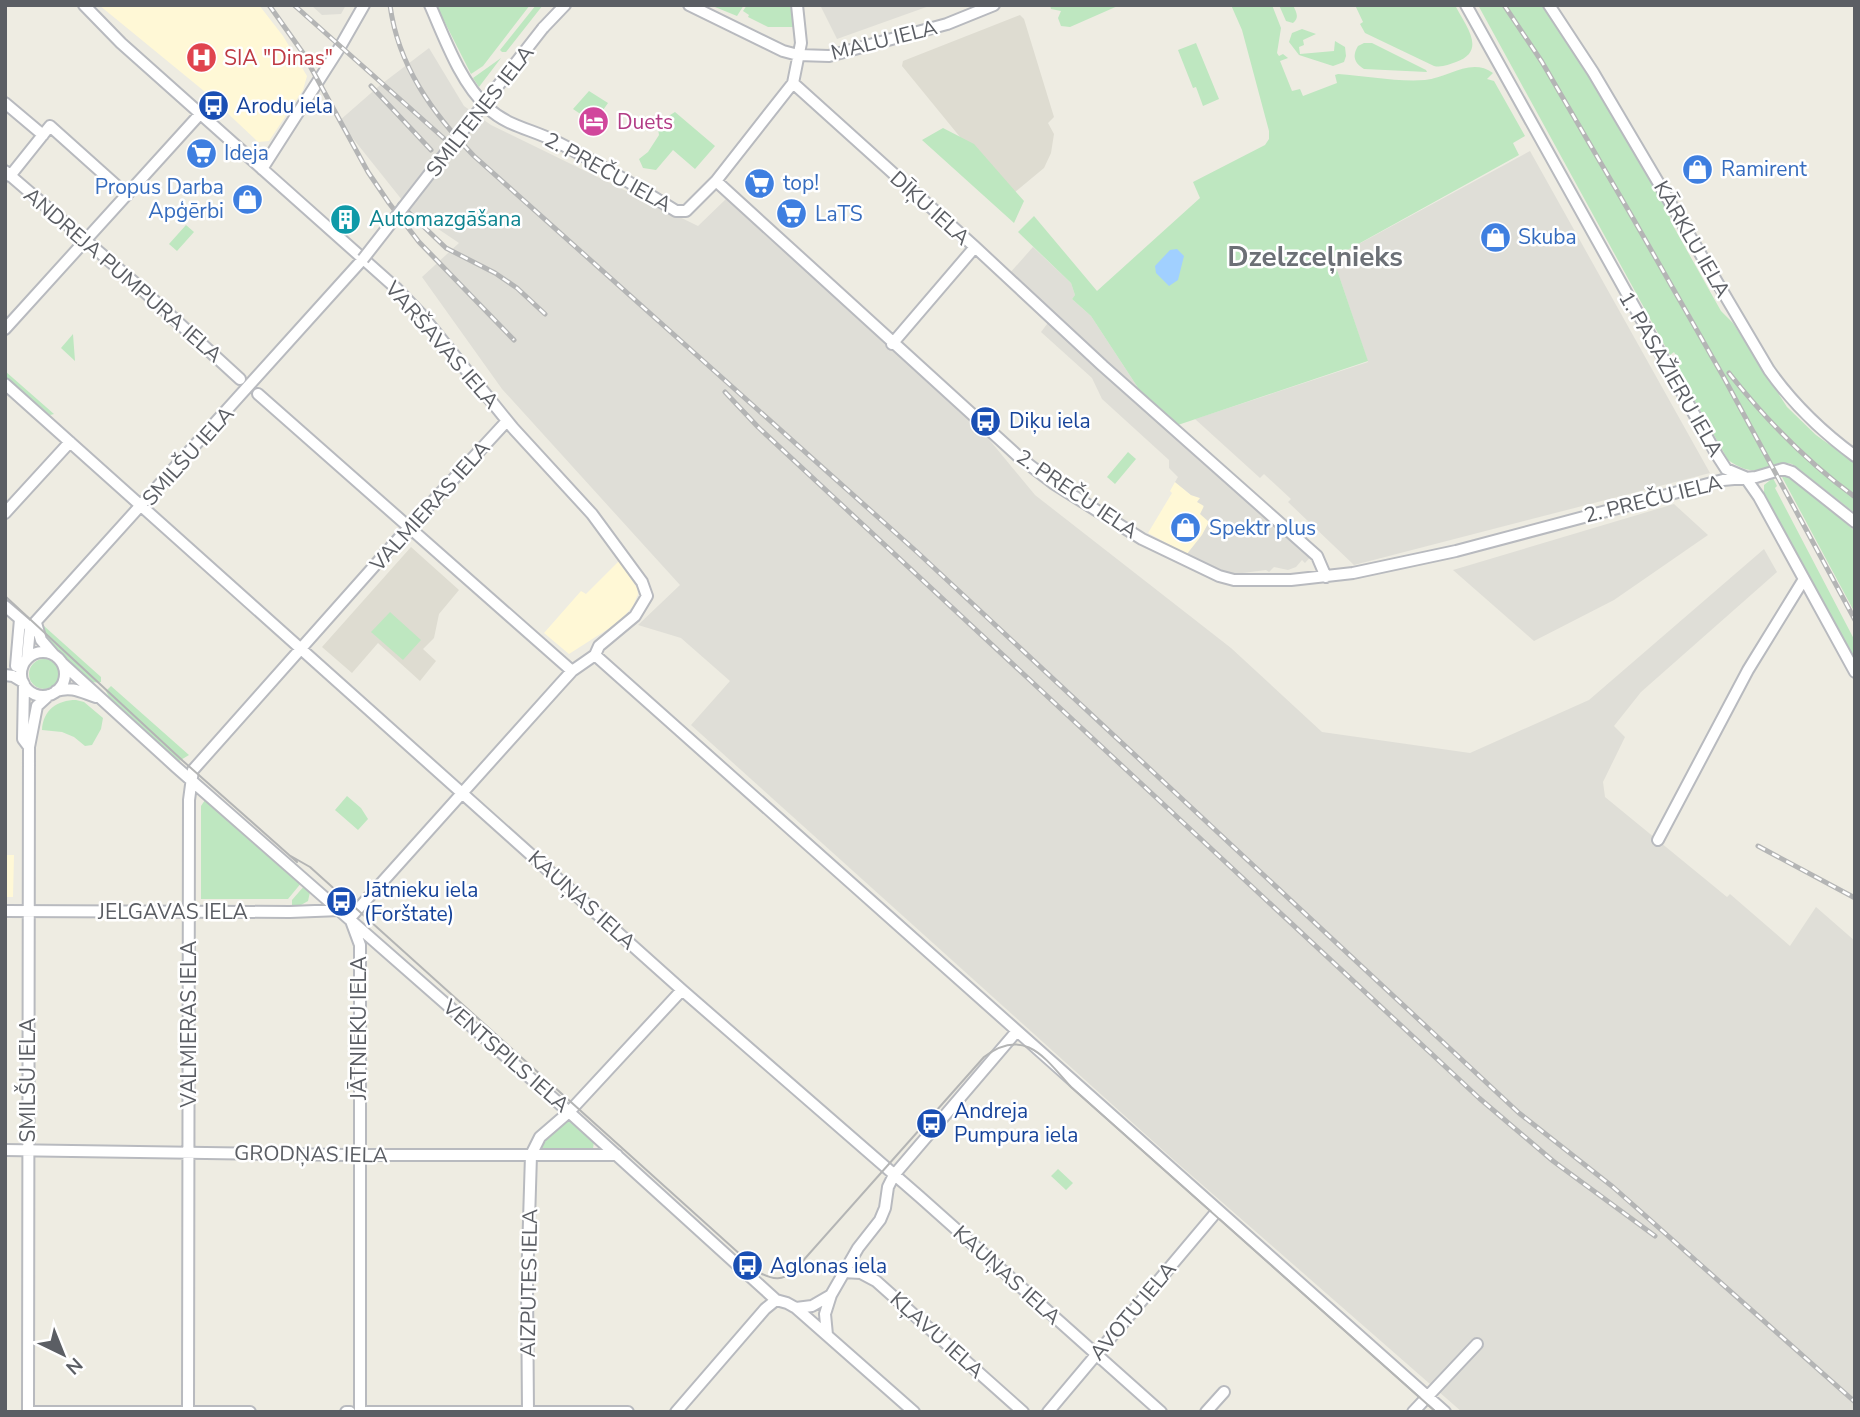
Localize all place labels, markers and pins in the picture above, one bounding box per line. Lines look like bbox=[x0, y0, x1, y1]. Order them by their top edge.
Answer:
hospital icon: SIA "Dinas" bbox=[184, 41, 218, 75]
place label: SIA "Dinas" bbox=[224, 44, 333, 72]
bus stop icon: Arodu iela bbox=[196, 89, 230, 123]
place label: Arodu iela bbox=[236, 92, 333, 120]
hotel icon: Duets bbox=[577, 105, 611, 139]
place label: Duets bbox=[617, 108, 673, 136]
supermarket icon: Ideja bbox=[184, 136, 218, 170]
place label: Ideja bbox=[224, 139, 269, 167]
shop icon: Ramirent bbox=[1681, 152, 1715, 186]
place label: Ramirent bbox=[1721, 155, 1807, 183]
supermarket icon: top! bbox=[743, 166, 777, 200]
place label: top! bbox=[783, 169, 819, 197]
place label: Propus Darba Apģērbi bbox=[95, 173, 224, 225]
shop icon: Propus Darba Apģērbi bbox=[230, 182, 264, 216]
supermarket icon: LaTS bbox=[775, 197, 809, 231]
place label: LaTS bbox=[815, 200, 863, 228]
building icon: Automazgāšana bbox=[329, 202, 363, 236]
place label: Automazgāšana bbox=[369, 205, 521, 233]
shop icon: Skuba bbox=[1478, 220, 1512, 254]
place label: Skuba bbox=[1518, 223, 1577, 251]
bus stop icon: Diķu iela bbox=[969, 404, 1003, 438]
place label: Diķu iela bbox=[1009, 407, 1091, 435]
shop icon: Spektr plus bbox=[1169, 511, 1203, 545]
place label: Spektr plus bbox=[1209, 514, 1316, 542]
place label: Jātnieku iela (Forštate) bbox=[363, 876, 478, 928]
bus stop icon: Jātnieku iela (Forštate) bbox=[324, 885, 358, 919]
place label: Andreja Pumpura iela bbox=[954, 1097, 1078, 1149]
bus stop icon: Andreja Pumpura iela bbox=[914, 1106, 948, 1140]
bus stop icon: Aglonas iela bbox=[730, 1249, 764, 1283]
place label: Aglonas iela bbox=[770, 1252, 887, 1280]

